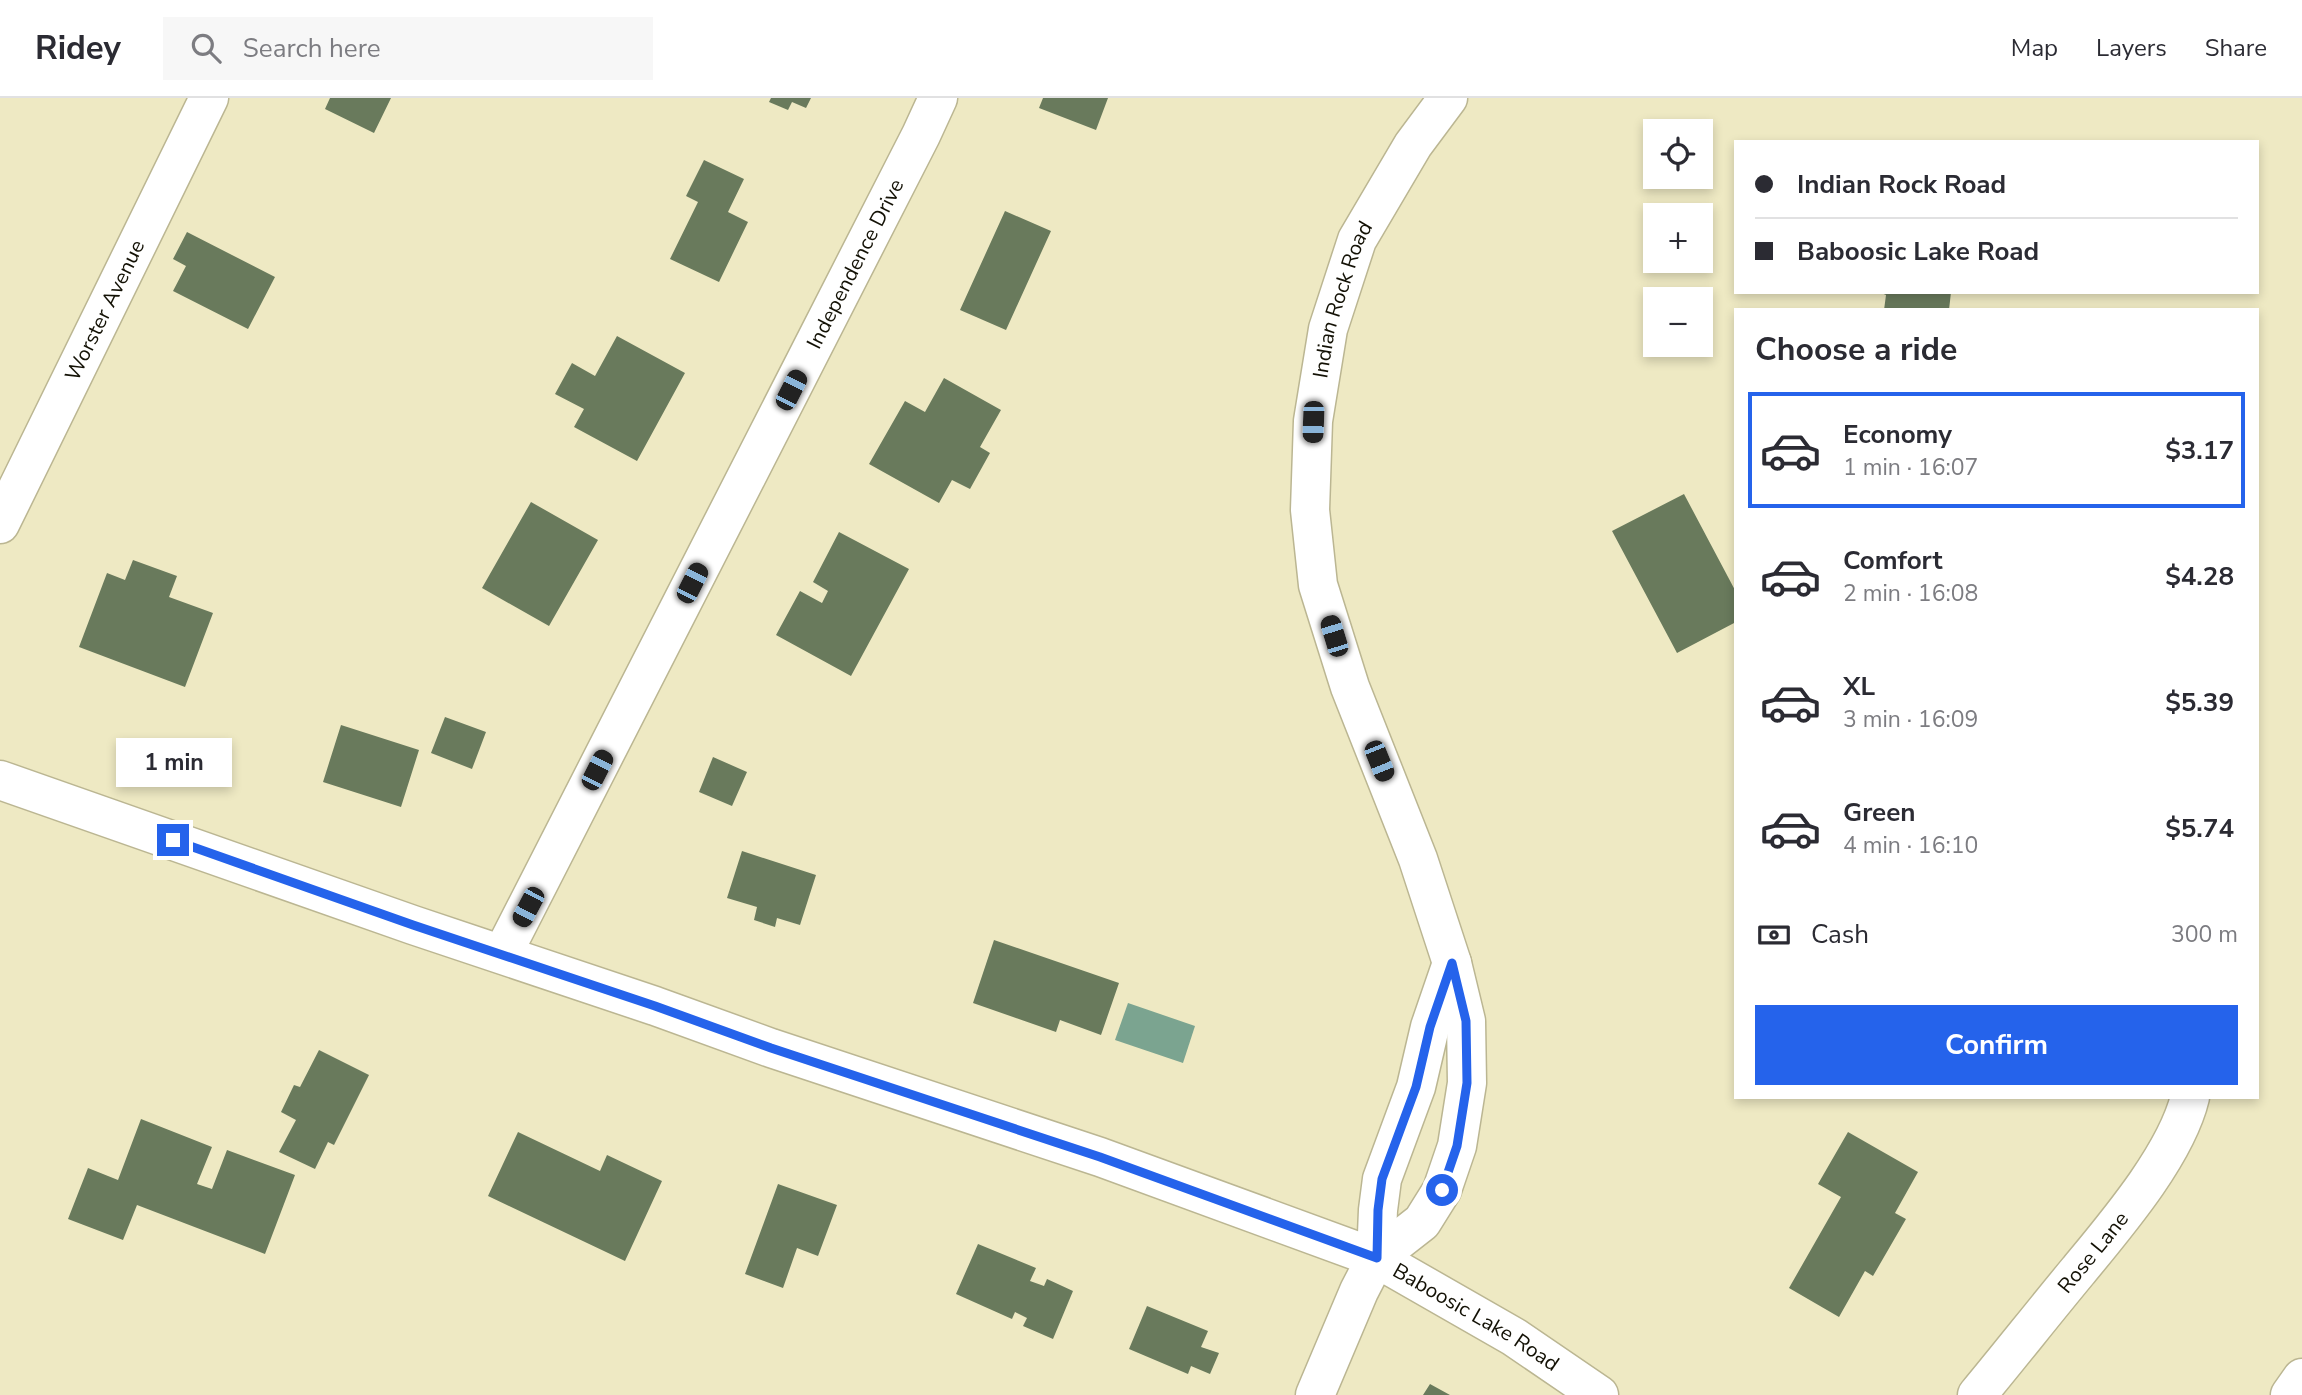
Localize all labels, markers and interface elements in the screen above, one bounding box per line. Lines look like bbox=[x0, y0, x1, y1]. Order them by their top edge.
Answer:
search box bbox=[163, 17, 653, 80]
text: Ridey bbox=[35, 26, 121, 71]
icon: search bbox=[187, 29, 225, 67]
text: Search here bbox=[243, 31, 381, 66]
text: Map bbox=[2011, 32, 2058, 64]
text: Layers bbox=[2096, 32, 2167, 64]
text: Share bbox=[2205, 32, 2267, 64]
map controls bbox=[1643, 119, 1713, 357]
button: locate bbox=[1643, 119, 1713, 189]
text: Indian Rock Road bbox=[1797, 167, 2006, 202]
street label: Independence Drive bbox=[800, 174, 910, 354]
button: + bbox=[1643, 203, 1713, 273]
street label: Indian Rock Road bbox=[1306, 216, 1379, 380]
text: Baboosic Lake Road bbox=[1797, 234, 2039, 269]
street label: Worster Avenue bbox=[58, 235, 151, 386]
button: − bbox=[1643, 287, 1713, 357]
text: Choose a ride bbox=[1755, 328, 1957, 371]
car bbox=[773, 367, 810, 413]
car bbox=[1302, 401, 1325, 443]
text: Economy bbox=[1843, 417, 1952, 452]
icon: car bbox=[1759, 419, 1822, 482]
text: $3.17 bbox=[2165, 433, 2234, 468]
text: 1 min · 16:07 bbox=[1843, 452, 1978, 483]
text: Comfort bbox=[1843, 543, 1943, 578]
icon: car bbox=[1759, 545, 1822, 608]
text: $4.28 bbox=[2165, 559, 2234, 594]
car bbox=[674, 560, 711, 606]
text: 2 min · 16:08 bbox=[1843, 578, 1978, 609]
car bbox=[1318, 613, 1351, 659]
text: XL bbox=[1843, 669, 1875, 704]
icon: car bbox=[1759, 671, 1822, 734]
text: $5.39 bbox=[2165, 685, 2234, 720]
text: 3 min · 16:09 bbox=[1843, 704, 1978, 735]
callout: 1 min bbox=[115, 738, 231, 788]
car bbox=[1362, 738, 1397, 784]
text: 1 min bbox=[144, 747, 204, 778]
car bbox=[579, 747, 616, 793]
text: Green bbox=[1843, 795, 1916, 830]
icon: car bbox=[1759, 797, 1822, 860]
text: $5.74 bbox=[2165, 811, 2234, 846]
route end bbox=[157, 824, 189, 856]
text: 4 min · 16:10 bbox=[1843, 830, 1978, 861]
car bbox=[509, 884, 548, 930]
icon: cash bbox=[1755, 916, 1793, 954]
text: Cash bbox=[1811, 917, 1869, 952]
text: 300 m bbox=[2171, 919, 2238, 950]
button: Confirm bbox=[1755, 1005, 2238, 1085]
route start bbox=[1426, 1174, 1458, 1206]
street label: Rose Lane bbox=[2051, 1206, 2135, 1299]
street label: Baboosic Lake Road bbox=[1388, 1257, 1565, 1378]

